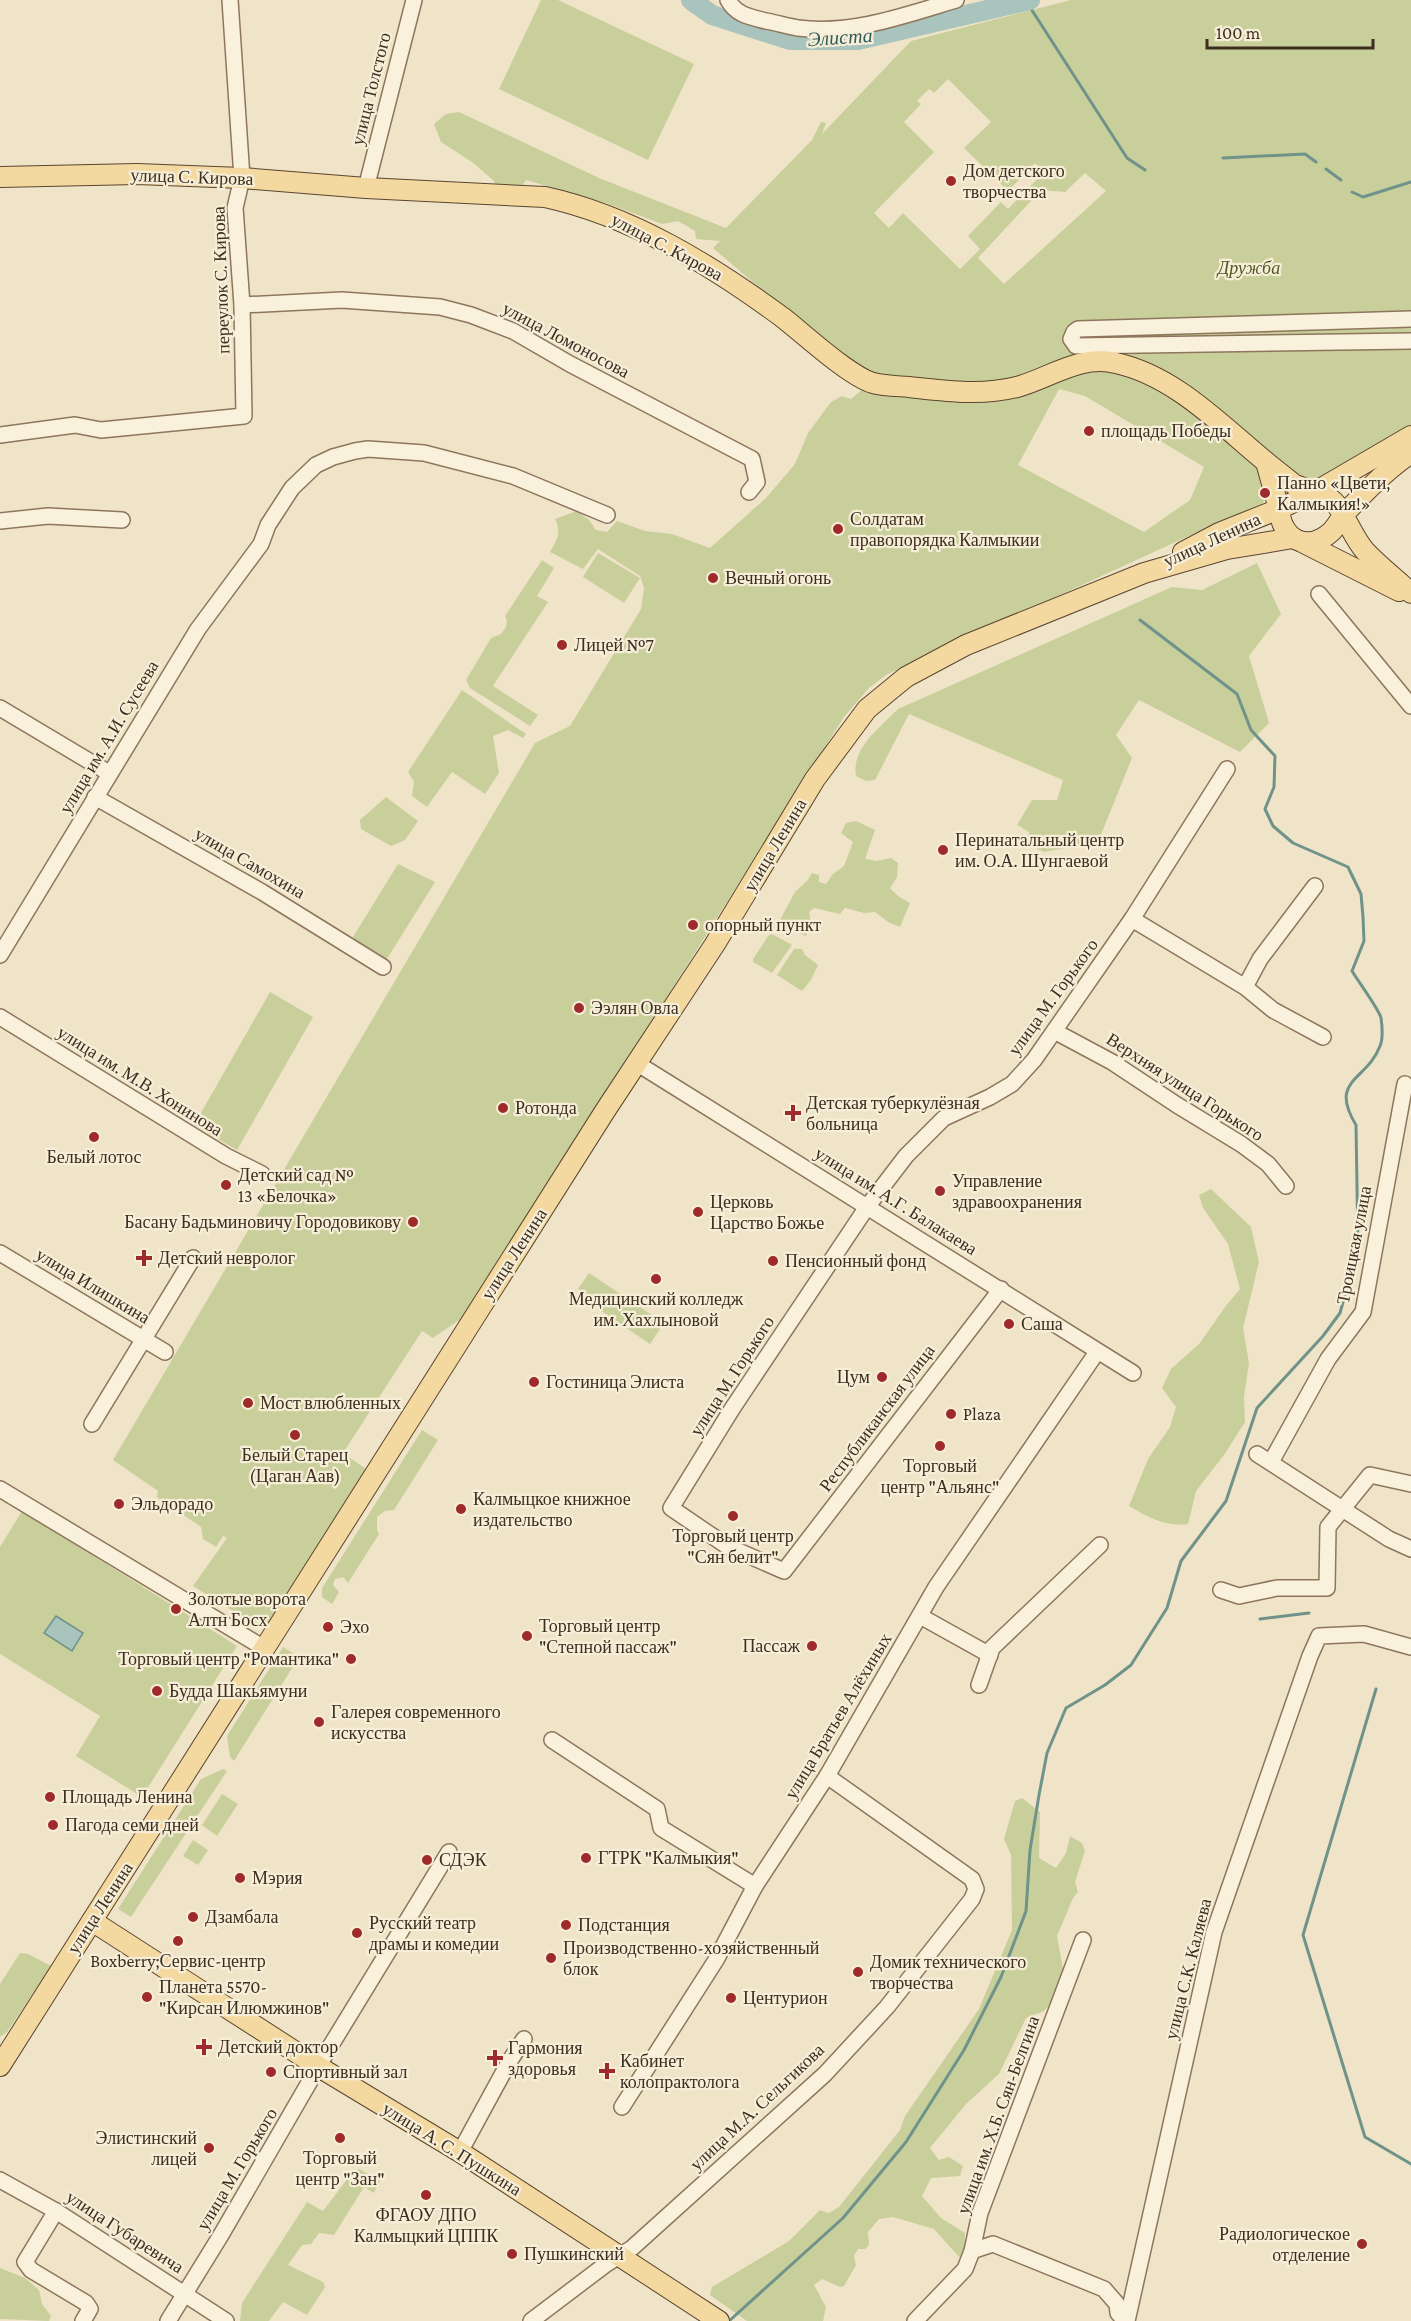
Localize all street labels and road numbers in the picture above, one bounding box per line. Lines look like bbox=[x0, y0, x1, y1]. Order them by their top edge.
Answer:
street label: улица Толстого bbox=[347, 30, 395, 148]
street label: улица С. Кирова bbox=[130, 165, 254, 189]
street label: переулок С. Кирова bbox=[208, 206, 234, 354]
street label: улица С. Кирова bbox=[608, 209, 726, 285]
street label: улица Ломоносова bbox=[499, 298, 633, 382]
street label: улица Ленина bbox=[1160, 509, 1264, 571]
street label: улица им. А.И. Сусеева bbox=[55, 657, 163, 817]
street label: улица Ленина bbox=[739, 795, 811, 895]
street label: улица Самохина bbox=[191, 823, 309, 903]
street label: улица М. Горького bbox=[1004, 935, 1102, 1059]
street label: улица им. М.В. Хонинова bbox=[54, 1022, 226, 1140]
street label: Верхняя улица Горького bbox=[1103, 1029, 1267, 1145]
street label: улица им. А.Г. Балакаева bbox=[811, 1143, 981, 1259]
street label: Троицкая улица bbox=[1333, 1184, 1375, 1306]
street label: улица Ленина bbox=[477, 1205, 551, 1303]
street label: улица Илишкина bbox=[32, 1244, 154, 1328]
street label: улица М. Горького bbox=[686, 1312, 778, 1440]
street label: Республиканская улица bbox=[815, 1341, 939, 1495]
street label: улица Братьев Алёхиных bbox=[781, 1629, 895, 1803]
street label: улица Ленина bbox=[63, 1859, 137, 1957]
street label: улица С.К. Каляева bbox=[1161, 1896, 1215, 2042]
street label: улица им. Х.Б. Сян-Белгина bbox=[953, 2013, 1043, 2217]
street label: улица М.А. Сельгикова bbox=[686, 2040, 828, 2174]
street label: улица А. С. Пушкина bbox=[379, 2098, 525, 2200]
street label: улица М. Горького bbox=[193, 2104, 281, 2234]
street label: улица Губаревича bbox=[63, 2187, 187, 2277]

